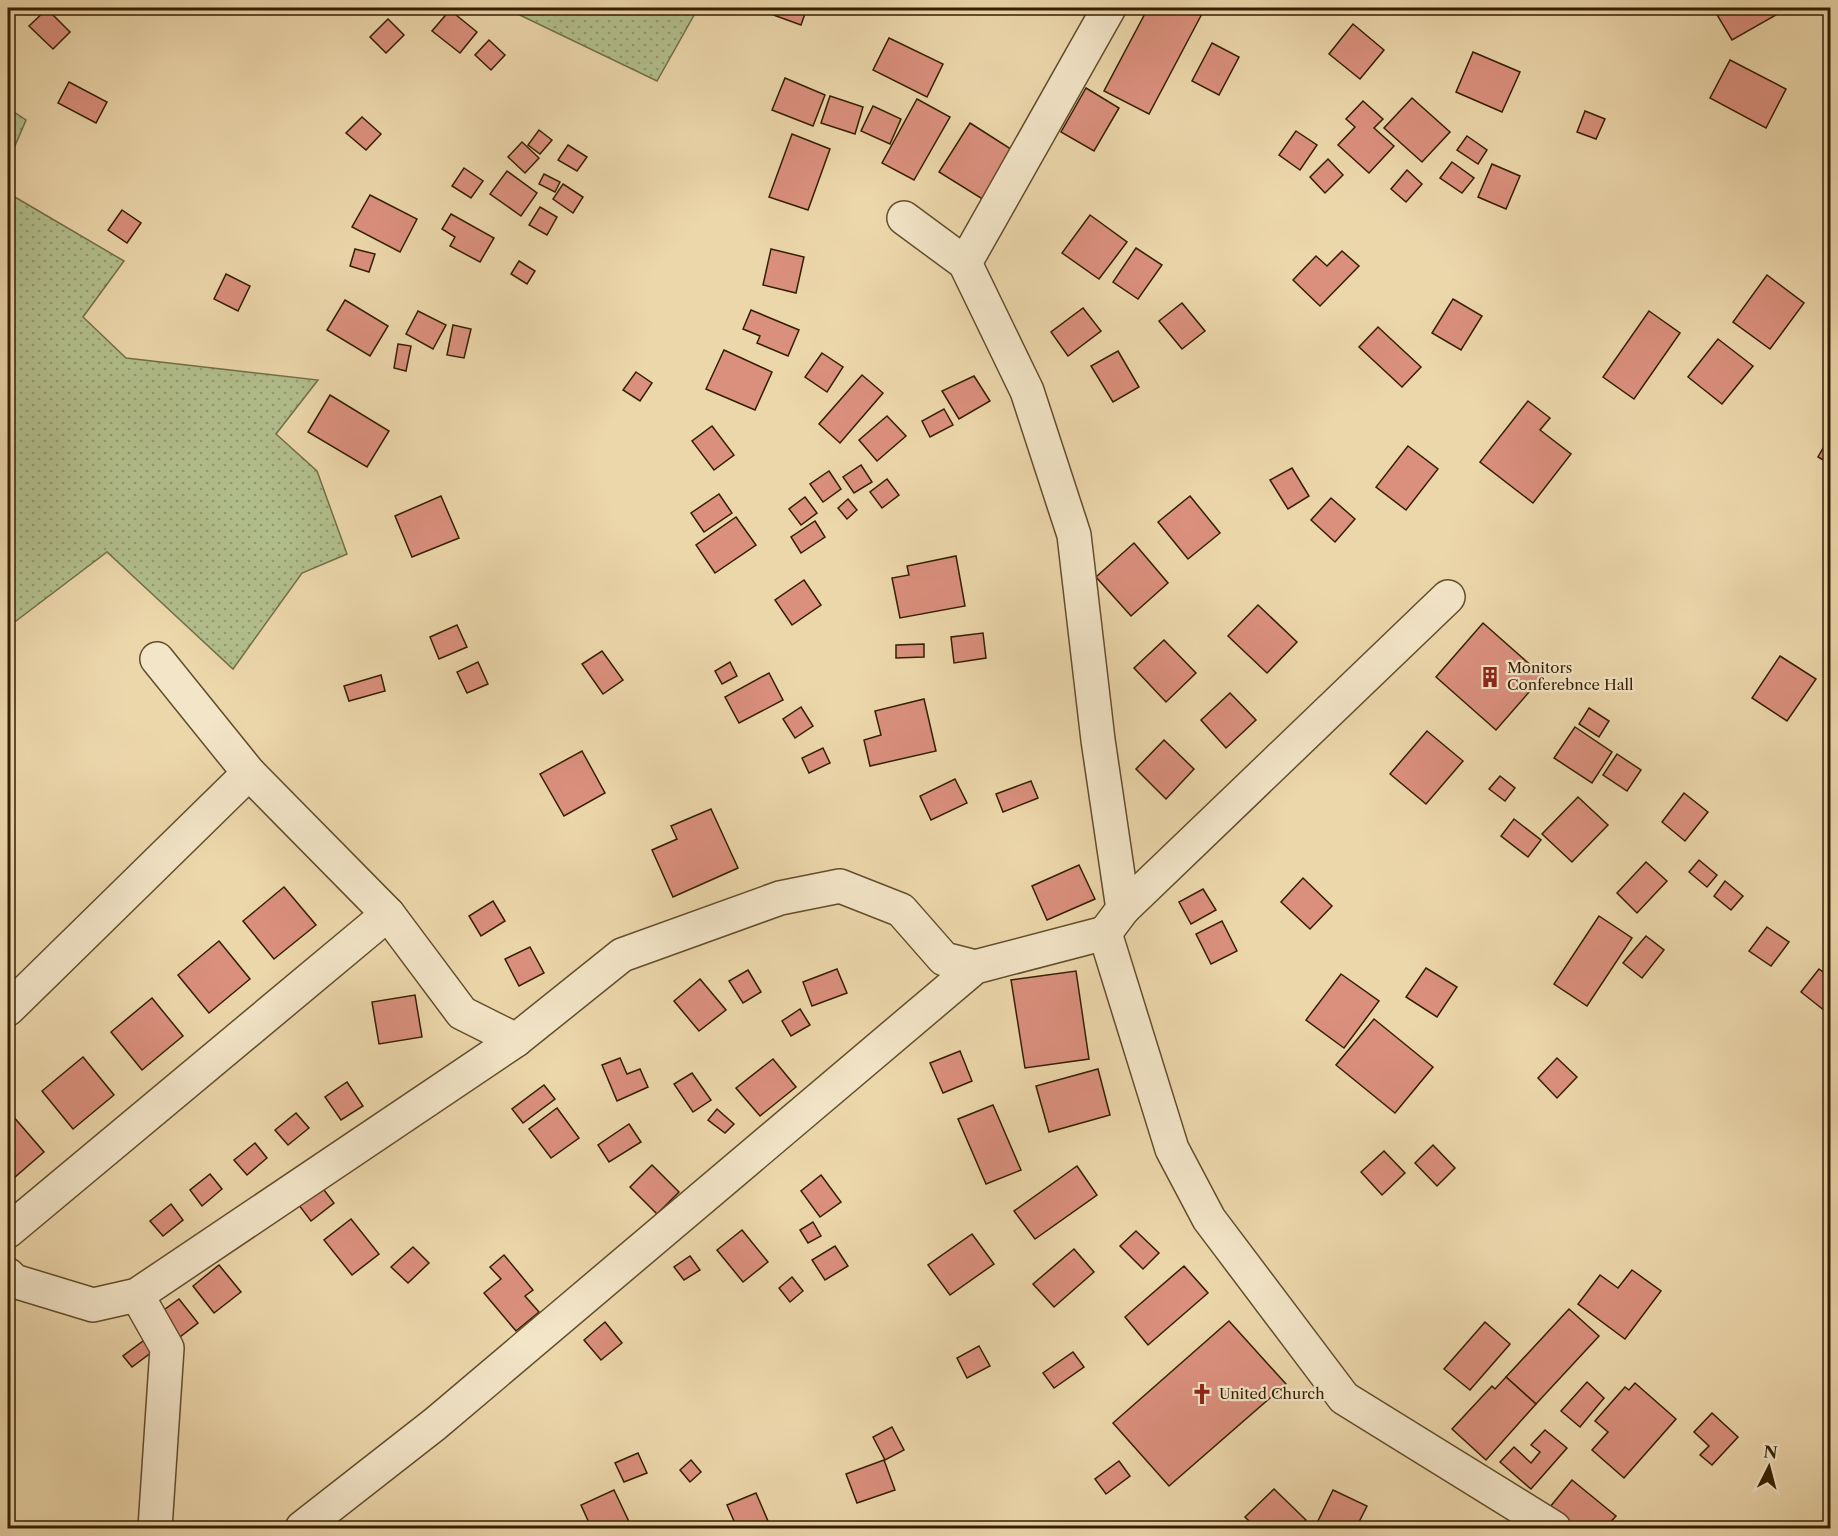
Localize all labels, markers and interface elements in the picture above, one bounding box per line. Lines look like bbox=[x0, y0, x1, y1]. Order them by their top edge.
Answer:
place label: Monitors Conferebnce Hall bbox=[1507, 658, 1634, 694]
building icon: Monitors Conferebnce Hall bbox=[1478, 665, 1502, 689]
church icon: United Church bbox=[1190, 1382, 1214, 1406]
place label: United Church bbox=[1219, 1384, 1325, 1403]
north arrow bbox=[1739, 1437, 1799, 1497]
text: N bbox=[1763, 1441, 1779, 1463]

